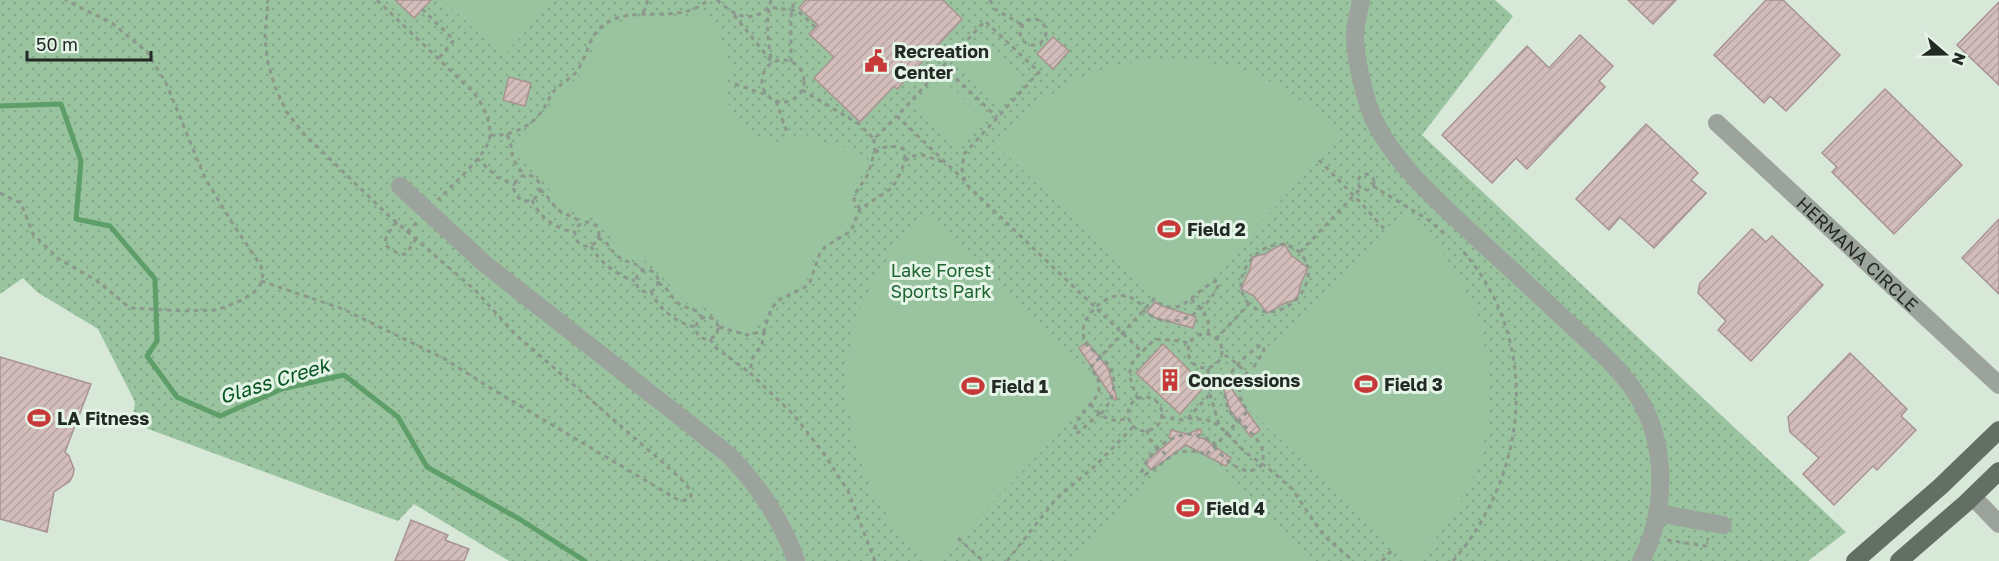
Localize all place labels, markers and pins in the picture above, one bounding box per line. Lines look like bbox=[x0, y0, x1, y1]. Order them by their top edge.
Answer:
place label: Recreation Center bbox=[894, 40, 989, 83]
public building icon: Recreation Center bbox=[863, 48, 889, 74]
sports icon: Field 2 bbox=[1156, 216, 1182, 242]
place label: Field 2 bbox=[1187, 218, 1246, 240]
building icon: Concessions bbox=[1157, 367, 1183, 393]
place label: Concessions bbox=[1188, 369, 1300, 391]
sports icon: Field 3 bbox=[1353, 371, 1379, 397]
sports icon: Field 1 bbox=[960, 373, 986, 399]
place label: Field 3 bbox=[1384, 373, 1443, 395]
place label: Field 1 bbox=[991, 375, 1048, 397]
sports icon: LA Fitness bbox=[26, 405, 52, 431]
place label: LA Fitness bbox=[57, 407, 149, 429]
sports icon: Field 4 bbox=[1175, 495, 1201, 521]
place label: Field 4 bbox=[1206, 497, 1265, 519]

